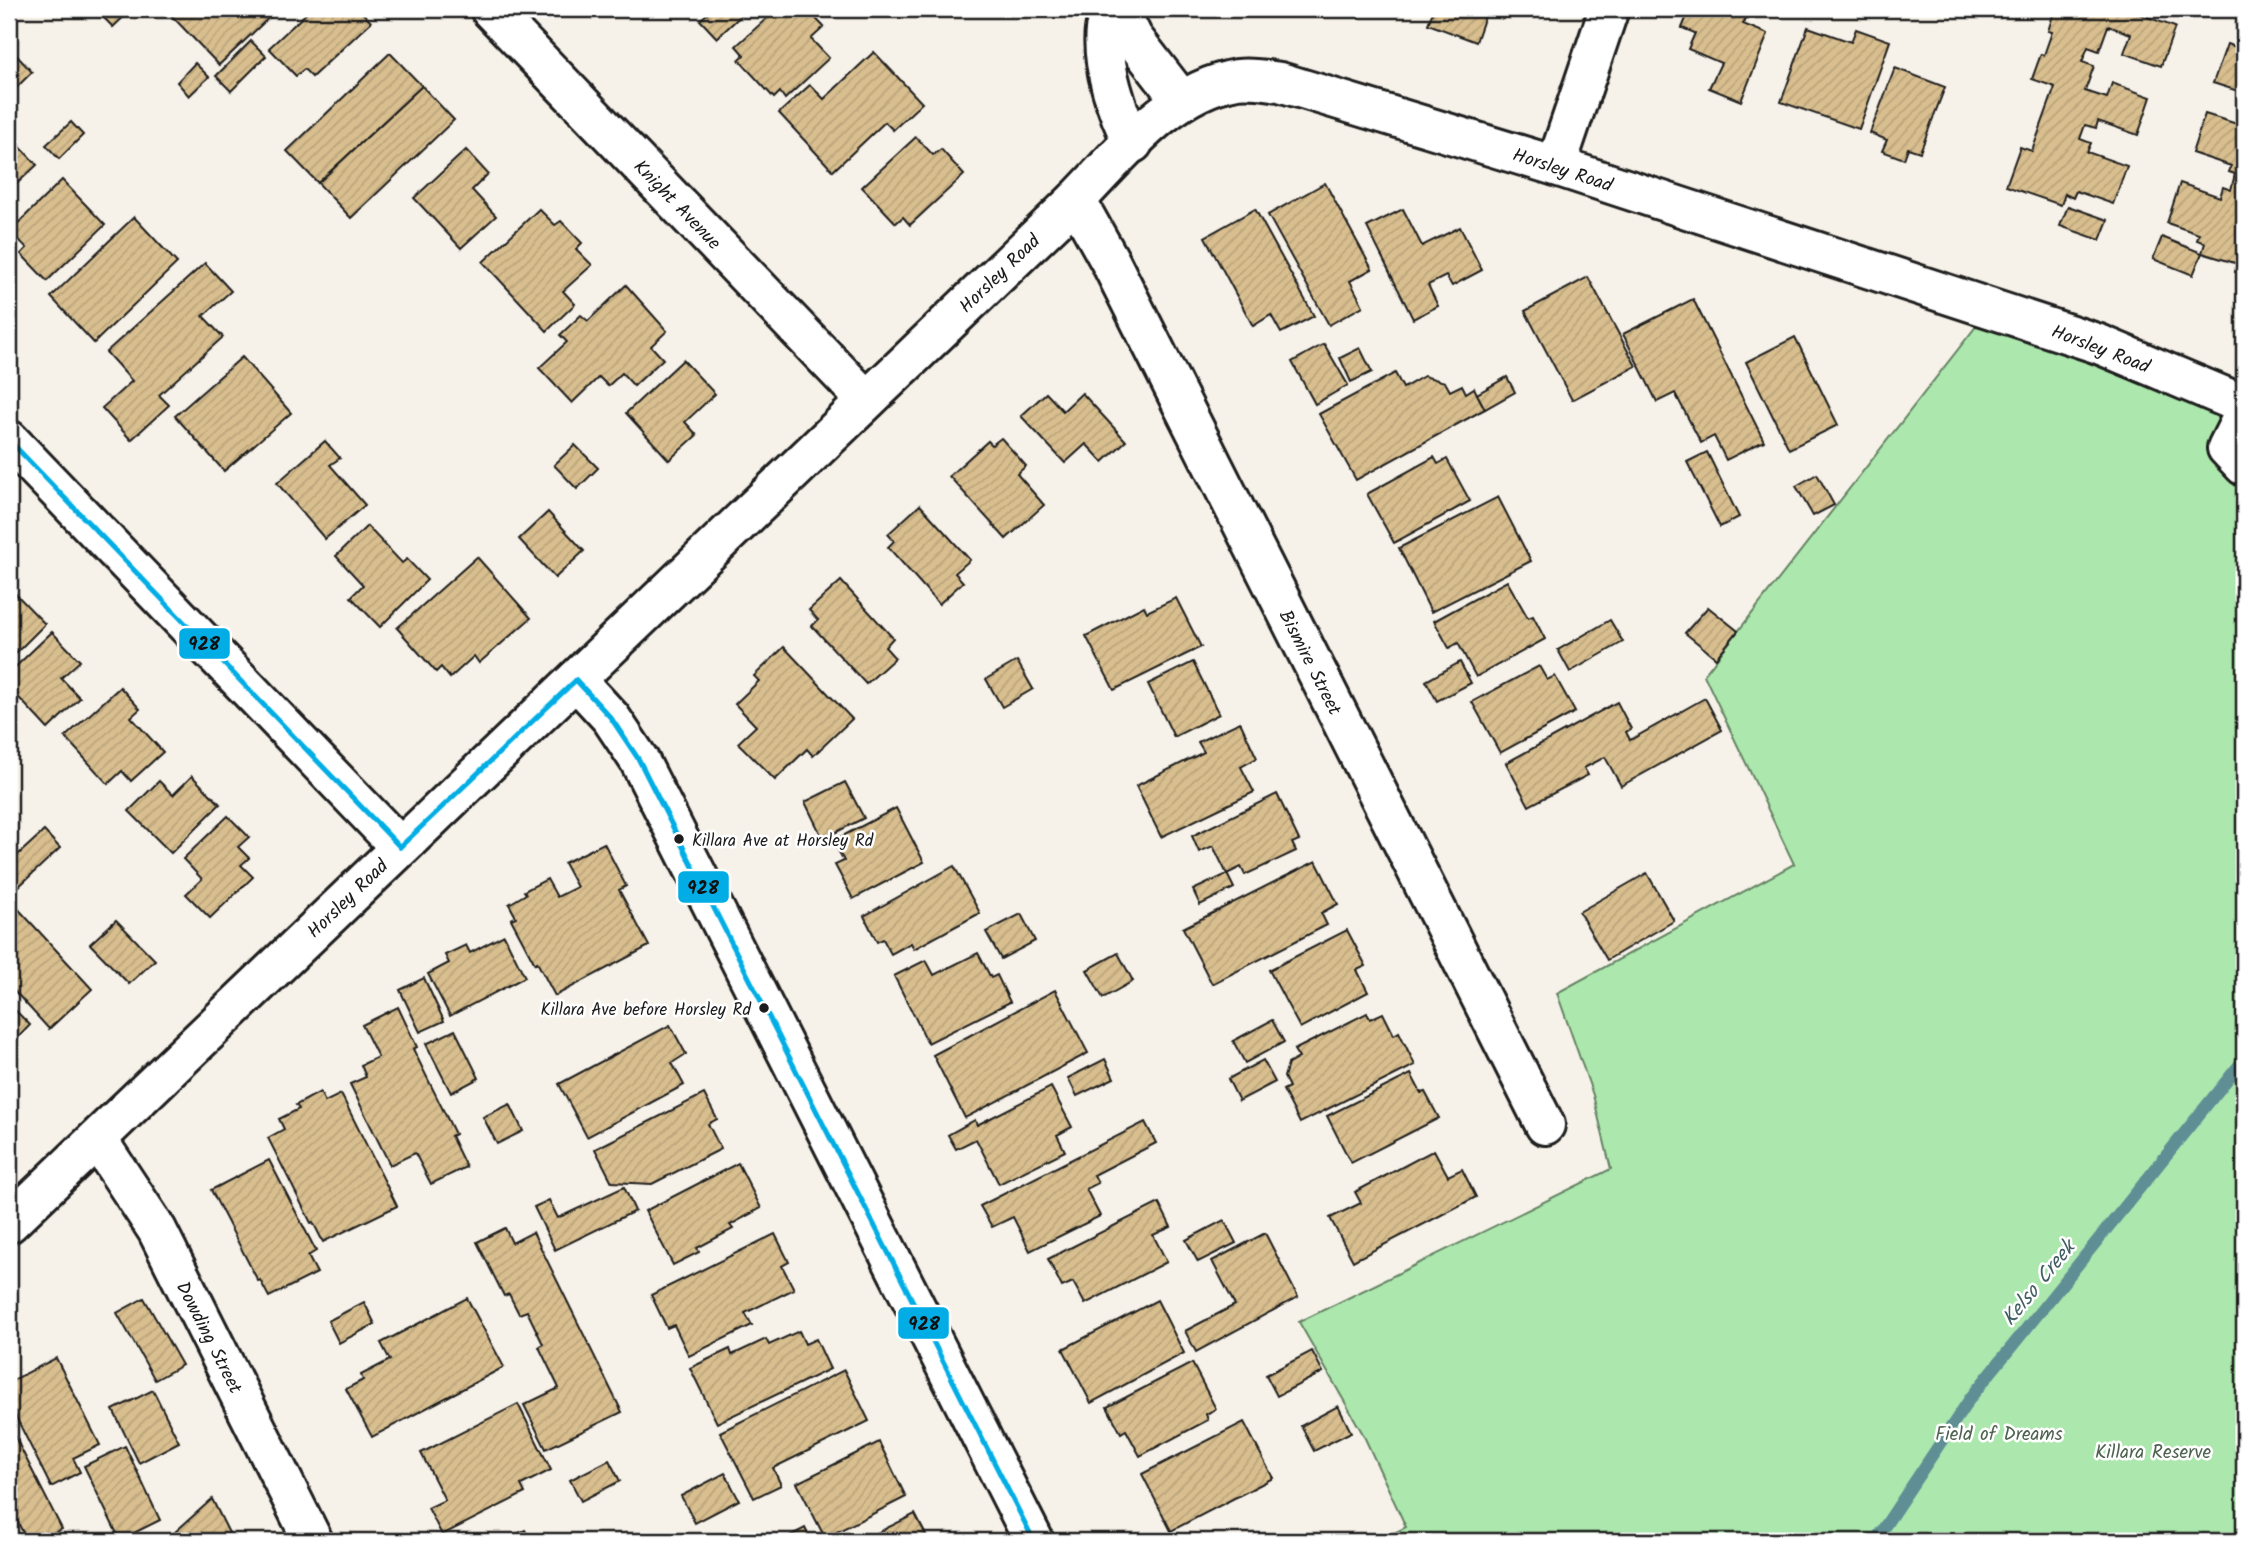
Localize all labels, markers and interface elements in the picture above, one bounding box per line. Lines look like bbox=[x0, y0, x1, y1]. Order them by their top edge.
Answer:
street label: Horsley Road bbox=[1508, 141, 1617, 201]
street label: Knight Avenue bbox=[625, 153, 728, 258]
street label: Horsley Road bbox=[953, 227, 1048, 321]
street label: Horsley Road bbox=[2047, 317, 2154, 383]
street label: Bismire Street bbox=[1270, 605, 1349, 722]
line badge: 928 bbox=[178, 627, 231, 660]
text: 928 bbox=[188, 630, 221, 660]
place label: Killara Ave at Horsley Rd bbox=[692, 828, 874, 855]
marker: Killara Ave at Horsley Rd bbox=[672, 832, 686, 846]
street label: Horsley Road bbox=[301, 852, 396, 946]
line badge: 928 bbox=[677, 870, 730, 904]
text: 928 bbox=[687, 874, 720, 904]
place label: Killara Ave before Horsley Rd bbox=[540, 997, 752, 1024]
marker: Killara Ave before Horsley Rd bbox=[757, 1001, 771, 1015]
water label: Kelso Creek bbox=[1994, 1231, 2086, 1334]
street label: Dowding Street bbox=[167, 1276, 250, 1400]
line badge: 928 bbox=[897, 1306, 950, 1340]
text: 928 bbox=[908, 1310, 941, 1340]
park label: Field of Dreams bbox=[1935, 1420, 2063, 1450]
park label: Killara Reserve bbox=[2095, 1438, 2211, 1468]

